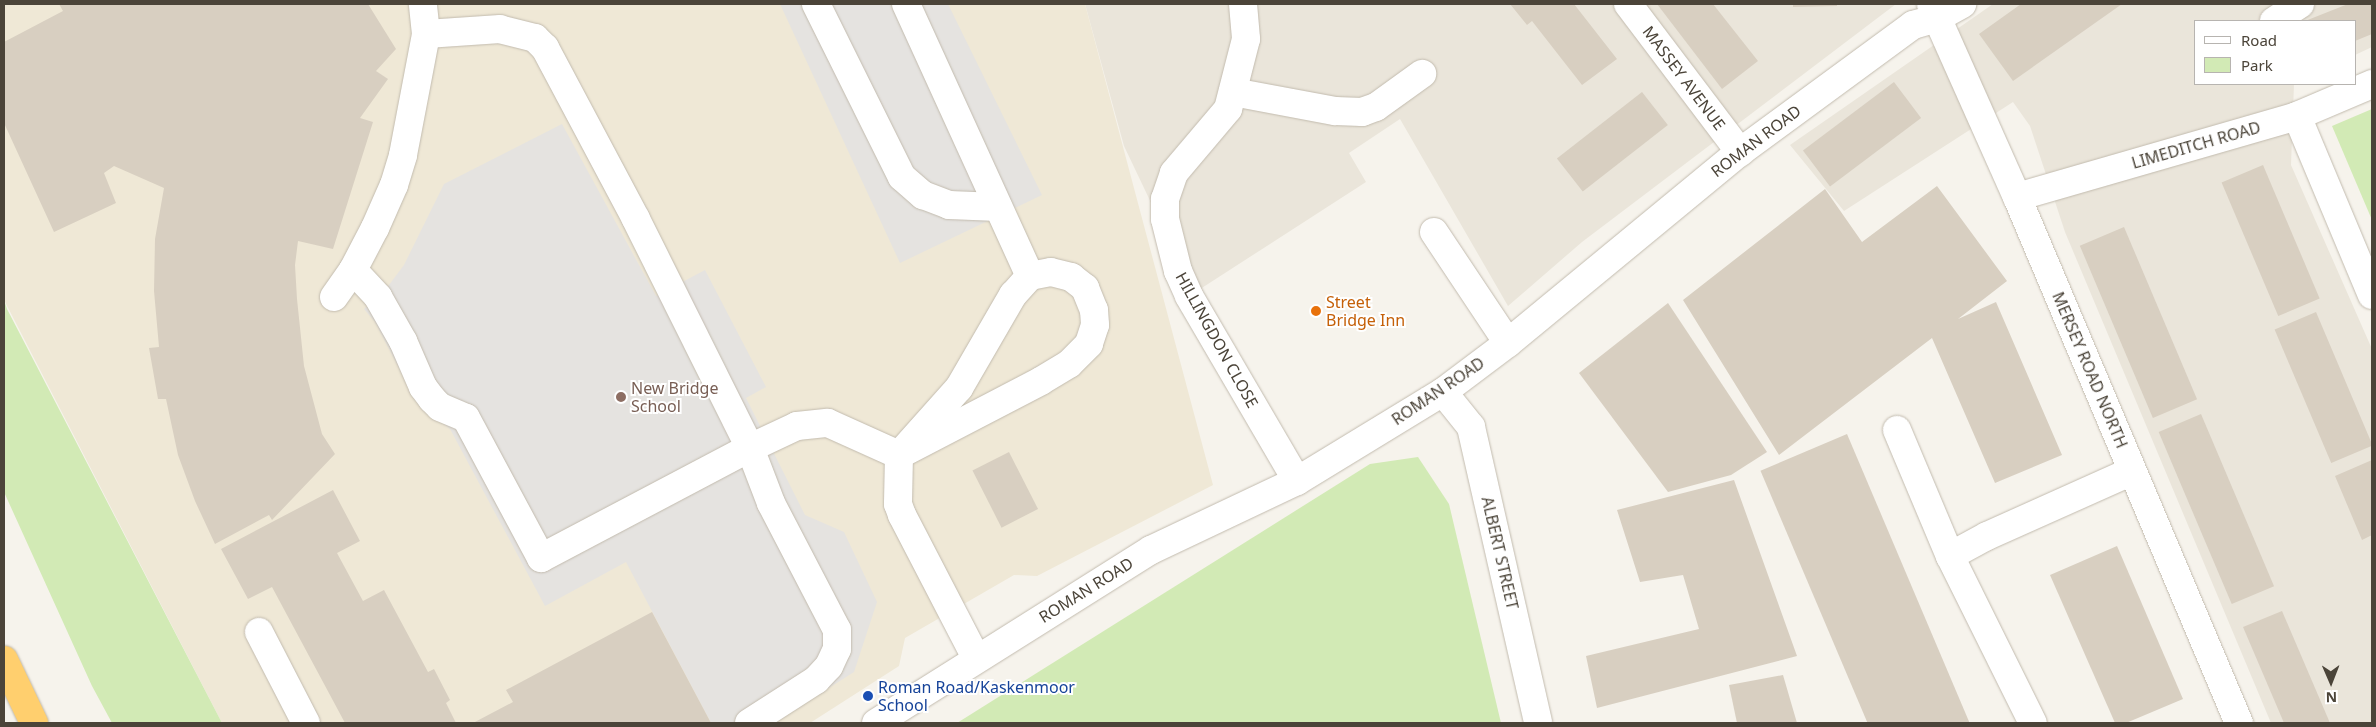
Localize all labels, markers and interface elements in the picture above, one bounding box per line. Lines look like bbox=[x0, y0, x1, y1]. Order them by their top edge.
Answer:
legend bbox=[2194, 20, 2356, 85]
street label: MASSEY AVENUE bbox=[1639, 22, 1729, 134]
text: Road bbox=[2241, 30, 2277, 50]
text: Park bbox=[2241, 55, 2273, 75]
street label: ROMAN ROAD bbox=[1707, 101, 1805, 181]
street label: LIMEDITCH ROAD bbox=[2129, 117, 2263, 173]
street label: HILLINGDON CLOSE bbox=[1172, 269, 1262, 411]
street label: MERSEY ROAD NORTH bbox=[2048, 289, 2132, 451]
place label: Street Bridge Inn bbox=[1326, 292, 1405, 330]
marker: Street Bridge Inn bbox=[1310, 305, 1322, 317]
street label: ROMAN ROAD bbox=[1388, 353, 1488, 429]
place label: New Bridge School bbox=[631, 378, 718, 416]
marker: New Bridge School bbox=[615, 391, 627, 403]
street label: ALBERT STREET bbox=[1478, 495, 1522, 611]
street label: ROMAN ROAD bbox=[1035, 553, 1137, 627]
north arrow bbox=[2306, 657, 2356, 707]
place label: Roman Road/Kaskenmoor School bbox=[878, 677, 1075, 715]
text: N bbox=[2325, 688, 2337, 707]
marker: Roman Road/Kaskenmoor School bbox=[862, 690, 874, 702]

